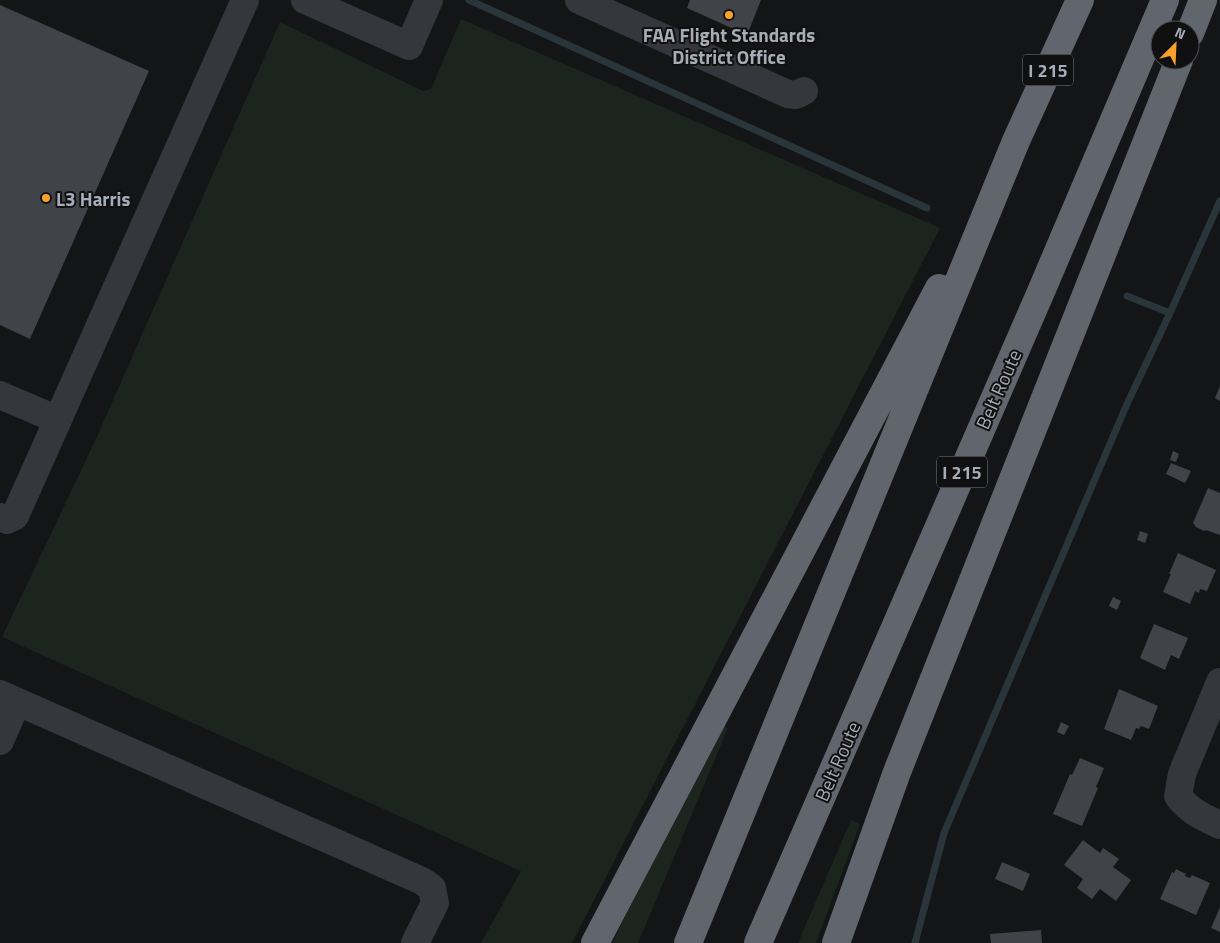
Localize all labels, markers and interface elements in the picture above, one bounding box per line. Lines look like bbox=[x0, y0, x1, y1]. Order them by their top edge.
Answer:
marker: FAA Flight Standards District Office bbox=[723, 9, 735, 21]
place label: FAA Flight Standards District Office bbox=[643, 20, 815, 71]
north arrow bbox=[1150, 20, 1200, 70]
text: N bbox=[1172, 21, 1189, 44]
road number: I 215 bbox=[1023, 54, 1073, 86]
place label: L3 Harris bbox=[56, 184, 130, 213]
marker: L3 Harris bbox=[40, 192, 52, 204]
street label: Belt Route bbox=[968, 345, 1028, 433]
road number: I 215 bbox=[937, 457, 987, 488]
street label: Belt Route bbox=[807, 717, 867, 805]

